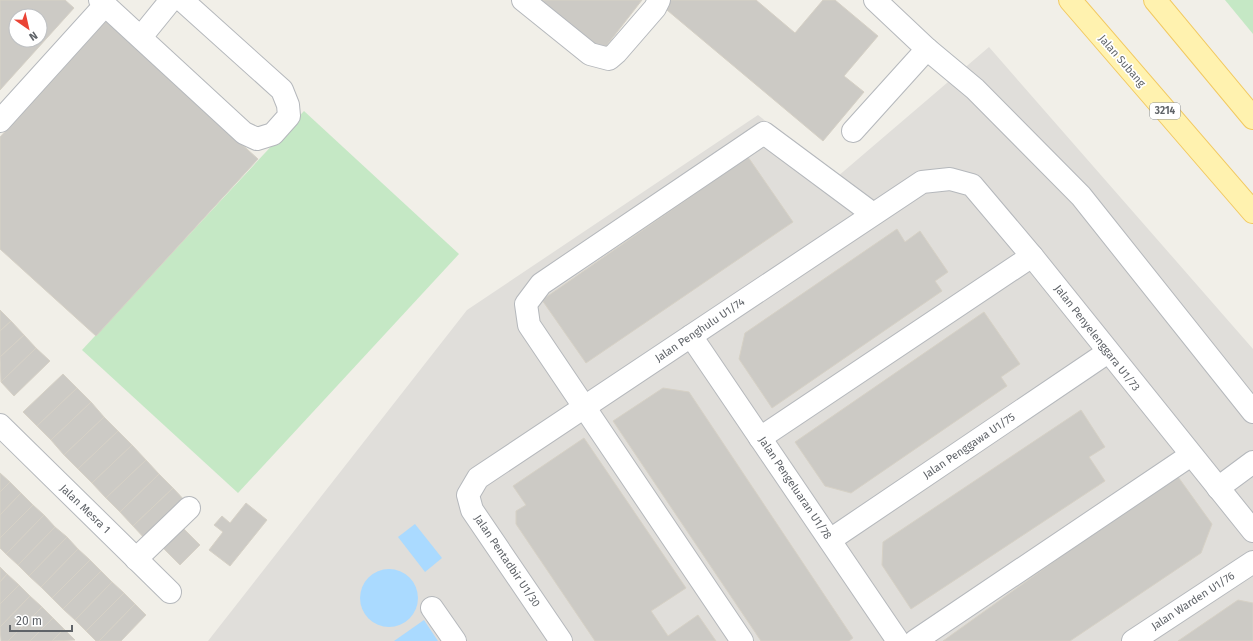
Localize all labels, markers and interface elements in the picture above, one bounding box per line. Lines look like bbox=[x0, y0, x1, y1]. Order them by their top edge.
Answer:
north arrow bbox=[8, 8, 48, 48]
text: N bbox=[27, 28, 40, 43]
street label: Jalan Subang bbox=[1096, 32, 1148, 90]
road number: 3214 bbox=[1150, 103, 1180, 119]
street label: Jalan Penyelenggara U1/73 bbox=[1052, 282, 1142, 394]
street label: Jalan Penghulu U1/74 bbox=[653, 295, 747, 365]
street label: Jalan Penggawa U1/75 bbox=[921, 410, 1018, 482]
street label: Jalan Pengeluaran U1/78 bbox=[756, 434, 834, 542]
street label: Jalan Mesra 1 bbox=[57, 482, 113, 536]
street label: Jalan Pentadbir U1/30 bbox=[471, 512, 543, 610]
street label: Jalan Warden U1/76 bbox=[1149, 569, 1237, 633]
scale bar bbox=[10, 607, 72, 633]
text: 20 m bbox=[16, 614, 42, 628]

